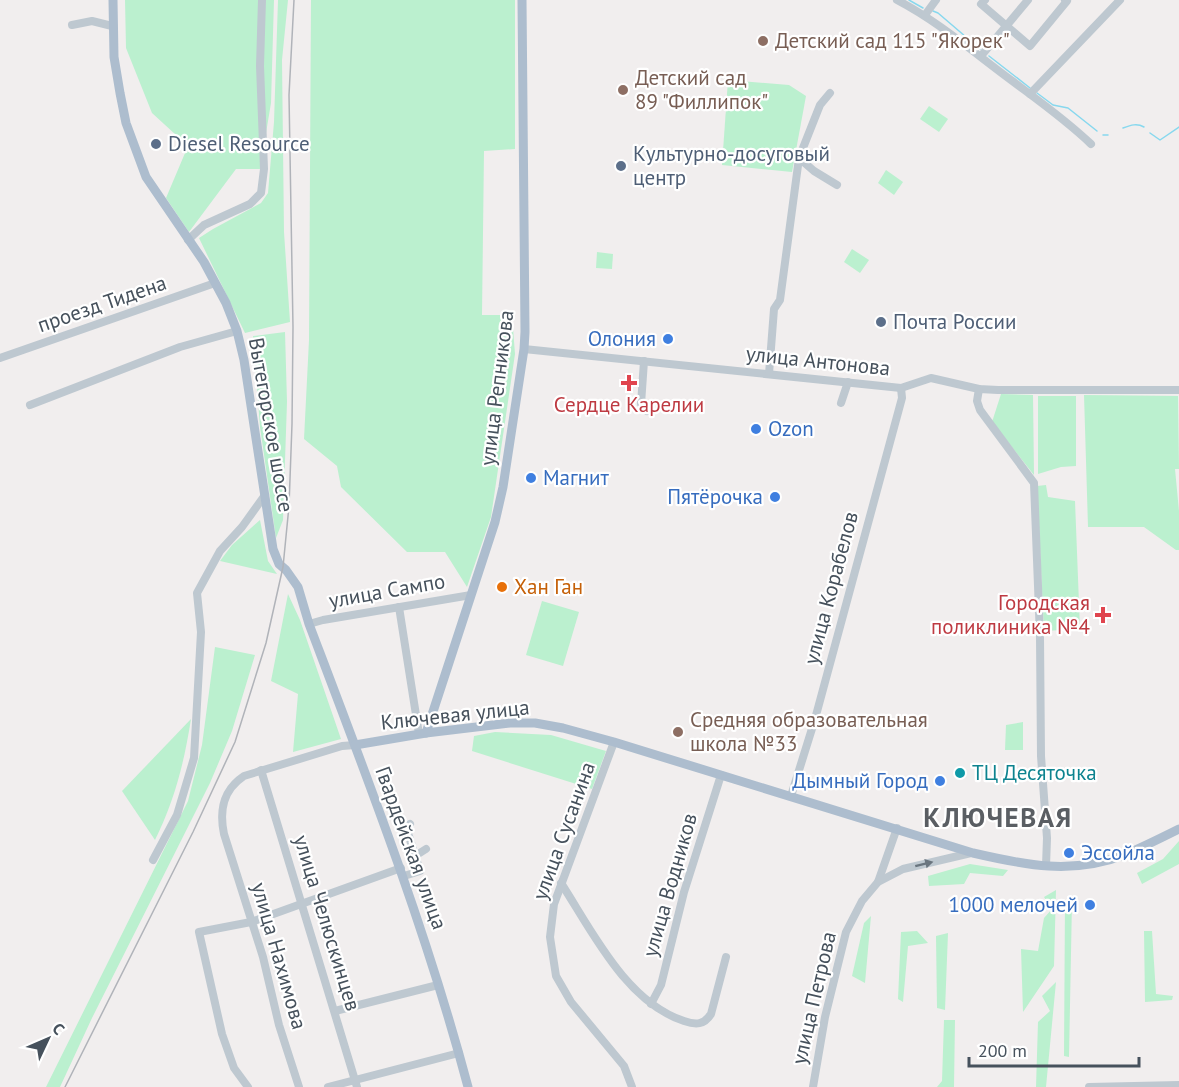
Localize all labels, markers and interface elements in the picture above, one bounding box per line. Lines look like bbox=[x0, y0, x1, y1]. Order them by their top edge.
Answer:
place label: Детский сад 115 "Якорек" bbox=[775, 27, 1010, 54]
marker: Детский сад 115 "Якорек" bbox=[756, 34, 770, 48]
place label: Детский сад 89 "Филлипок" bbox=[635, 64, 768, 115]
marker: Детский сад 89 "Филлипок" bbox=[616, 83, 630, 97]
place label: Diesel Resource bbox=[168, 130, 310, 157]
marker: Diesel Resource bbox=[149, 137, 163, 151]
place label: Культурно-досуговый центр bbox=[633, 140, 830, 191]
marker: Культурно-досуговый центр bbox=[614, 159, 628, 173]
street label: проезд Тидена bbox=[34, 269, 170, 338]
place label: Почта России bbox=[893, 308, 1016, 335]
street label: улица Репникова bbox=[474, 309, 519, 467]
marker: Почта России bbox=[874, 315, 888, 329]
place label: Олония bbox=[588, 325, 656, 352]
marker: Олония bbox=[661, 332, 675, 346]
street label: Вытегорское шоссе bbox=[243, 335, 300, 514]
street label: улица Антонова bbox=[745, 340, 891, 381]
marker: Сердце Карелии bbox=[622, 376, 636, 390]
place label: Сердце Карелии bbox=[554, 391, 704, 418]
place label: Ozon bbox=[768, 415, 814, 442]
marker: Ozon bbox=[749, 422, 763, 436]
place label: Магнит bbox=[543, 464, 610, 491]
marker: Магнит bbox=[524, 471, 538, 485]
place label: Пятёрочка bbox=[667, 483, 763, 510]
marker: Пятёрочка bbox=[768, 490, 782, 504]
street label: улица Корабелов bbox=[797, 508, 864, 667]
street label: улица Сампо bbox=[327, 567, 447, 614]
place label: Хан Ган bbox=[514, 573, 583, 600]
marker: Хан Ган bbox=[495, 580, 509, 594]
place label: Городская поликлиника №4 bbox=[931, 589, 1090, 640]
marker: Городская поликлиника №4 bbox=[1094, 606, 1112, 624]
street label: Ключевая улица bbox=[379, 693, 531, 736]
place label: Средняя образовательная школа №33 bbox=[690, 706, 928, 757]
marker: Средняя образовательная школа №33 bbox=[671, 725, 685, 739]
street label: улица Сусанина bbox=[526, 758, 601, 904]
place label: ТЦ Десяточка bbox=[972, 759, 1097, 786]
street label: Гвардейская улица bbox=[369, 763, 453, 933]
marker: ТЦ Десяточка bbox=[953, 766, 967, 780]
place label: Дымный Город bbox=[792, 767, 928, 794]
marker: Дымный Город bbox=[933, 774, 947, 788]
district label: КЛЮЧЕВАЯ bbox=[923, 800, 1073, 834]
street label: улица Водников bbox=[636, 810, 703, 960]
street label: улица Челюскинцев bbox=[288, 832, 367, 1014]
place label: Эссойла bbox=[1081, 839, 1155, 866]
marker: Эссойла bbox=[1062, 846, 1076, 860]
one-way arrow bbox=[915, 858, 933, 868]
street label: улица Нахимова bbox=[246, 879, 313, 1032]
place label: 1000 мелочей bbox=[949, 891, 1078, 918]
marker: 1000 мелочей bbox=[1083, 898, 1097, 912]
street label: улица Петрова bbox=[785, 929, 842, 1067]
north arrow bbox=[18, 1009, 78, 1069]
text: С bbox=[48, 1018, 69, 1039]
scale bar bbox=[969, 1030, 1138, 1068]
text: 200 m bbox=[978, 1039, 1027, 1062]

